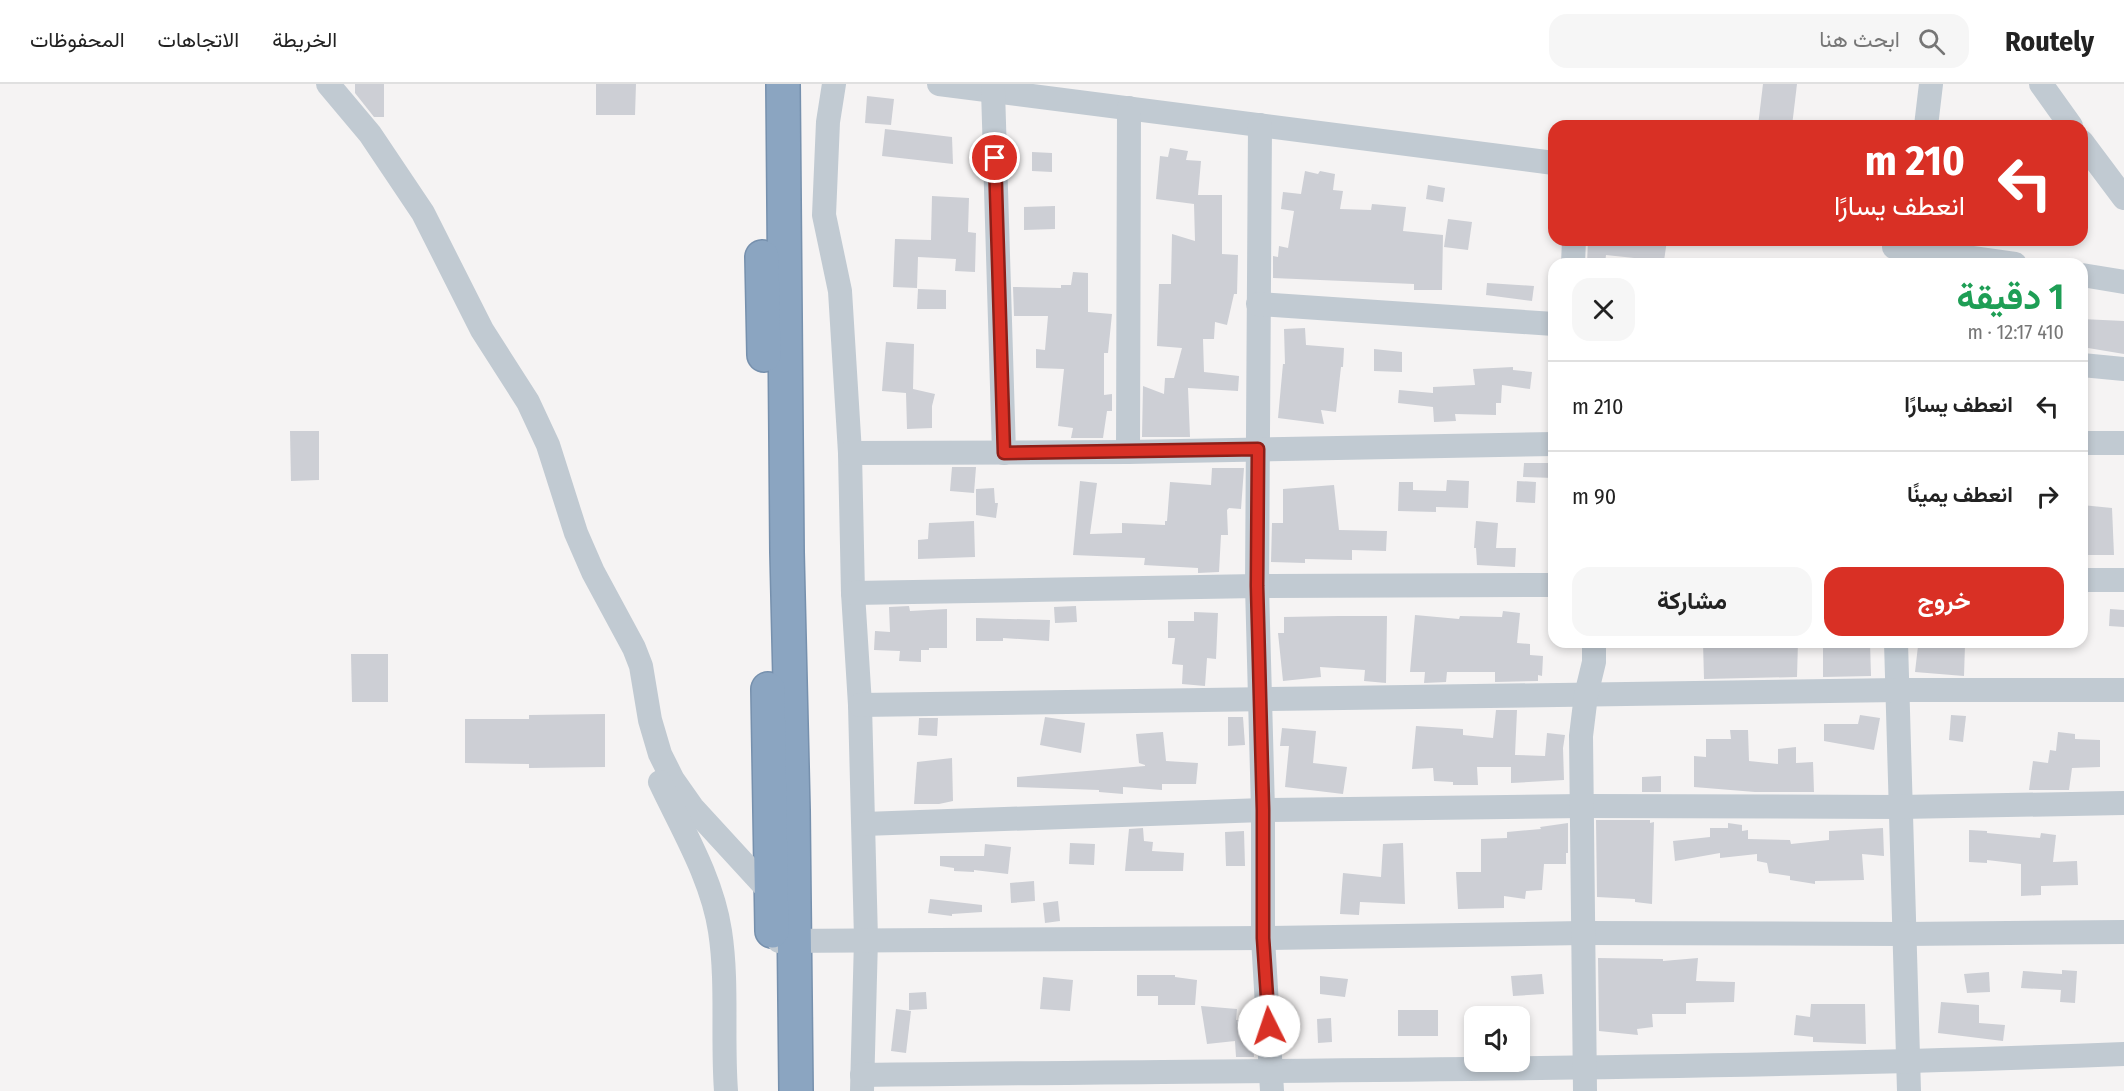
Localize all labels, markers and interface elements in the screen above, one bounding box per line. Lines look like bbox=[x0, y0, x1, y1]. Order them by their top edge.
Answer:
search box bbox=[1549, 14, 1969, 68]
icon: search bbox=[1915, 25, 1948, 58]
text: Routely bbox=[2005, 25, 2094, 58]
text: ابحث هنا bbox=[1819, 26, 1900, 53]
text: المحفوظات bbox=[30, 27, 125, 53]
text: الاتجاهات bbox=[158, 27, 239, 53]
text: الخريطة bbox=[272, 27, 337, 53]
pin bbox=[969, 132, 1020, 183]
text: 210 m bbox=[1865, 136, 1965, 186]
icon: arrive bbox=[978, 141, 1011, 174]
icon: left bbox=[1986, 144, 2064, 222]
text: انعطف يسارًا bbox=[1834, 190, 1965, 222]
text: 1 دقيقة bbox=[1956, 275, 2064, 319]
button: close bbox=[1572, 278, 1635, 341]
text: 410 m · 12:17 bbox=[1968, 320, 2064, 344]
icon: left bbox=[2031, 390, 2064, 423]
text: انعطف يسارًا bbox=[1904, 391, 2013, 418]
text: 210 m bbox=[1572, 393, 1623, 420]
icon: right bbox=[2031, 480, 2064, 513]
text: انعطف يمينًا bbox=[1907, 481, 2013, 508]
text: 90 m bbox=[1572, 483, 1616, 510]
button: مشاركة bbox=[1572, 567, 1812, 636]
button: خروج bbox=[1824, 567, 2064, 636]
position arrow bbox=[1237, 994, 1301, 1058]
map controls bbox=[1464, 1006, 1530, 1072]
button: sound bbox=[1464, 1006, 1530, 1072]

